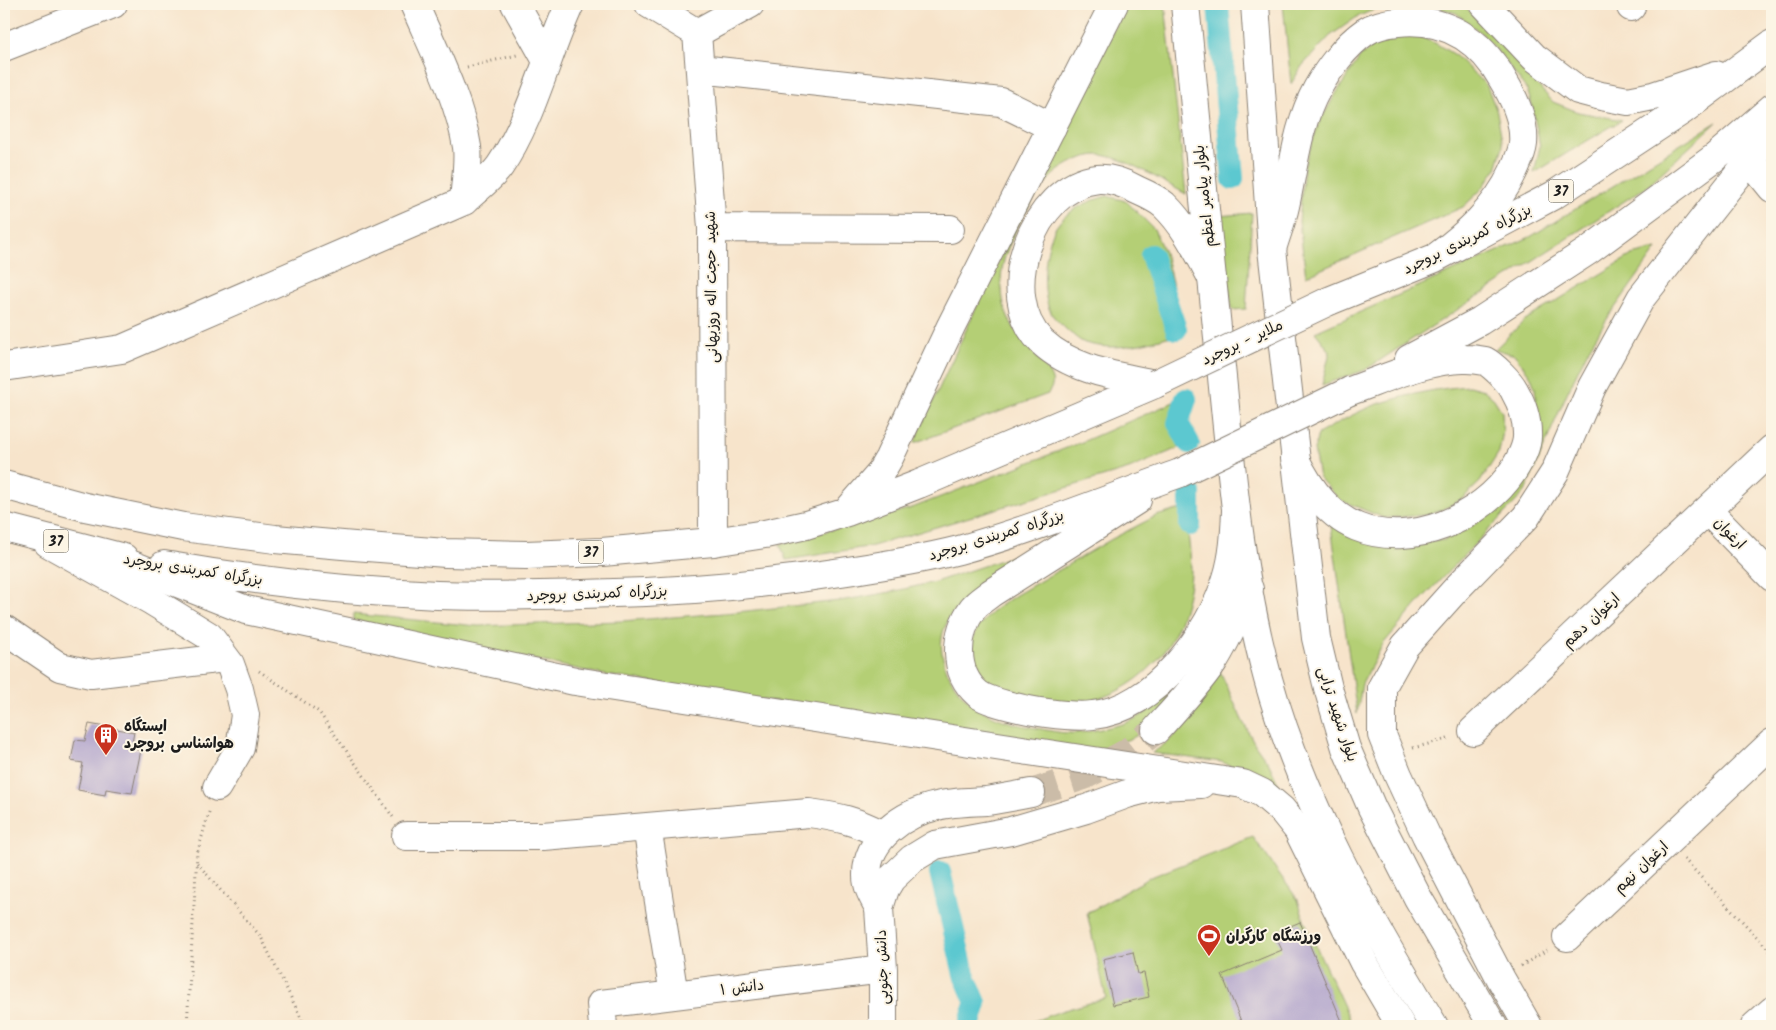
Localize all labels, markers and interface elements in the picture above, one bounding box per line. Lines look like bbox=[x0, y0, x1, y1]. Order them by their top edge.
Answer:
street label: بلوار پیامبر اعظم bbox=[1188, 144, 1222, 248]
road number: 37 bbox=[1548, 180, 1574, 202]
street label: بزرگراه کمربندی بروجرد bbox=[1399, 198, 1536, 282]
street label: شهید حجت اله روزبهانی bbox=[699, 211, 725, 363]
street label: ملایر - بروجرد bbox=[1198, 314, 1287, 372]
street label: بزرگراه کمربندی بروجرد bbox=[925, 504, 1067, 568]
street label: ارغوان bbox=[1708, 512, 1751, 556]
road number: 37 bbox=[44, 530, 68, 552]
road number: 37 bbox=[578, 540, 604, 564]
street label: بزرگراه کمربندی بروجرد bbox=[121, 547, 264, 593]
street label: بزرگراه کمربندی بروجرد bbox=[526, 580, 668, 608]
street label: ارغوان دهم bbox=[1557, 587, 1626, 654]
street label: بلوار شهید ترابی bbox=[1310, 664, 1364, 765]
place label: ایستگاه هواشناسی بروجرد bbox=[124, 715, 234, 756]
building icon: ایستگاه هواشناسی بروجرد bbox=[93, 722, 119, 756]
street label: ارغوان نهم bbox=[1609, 836, 1675, 900]
sports icon: ورزشگاه کارگران bbox=[1196, 923, 1222, 957]
place label: ورزشگاه کارگران bbox=[1226, 925, 1321, 949]
street label: دانش جنوبی bbox=[870, 929, 896, 1005]
street label: دانش ۱ bbox=[719, 973, 765, 1003]

